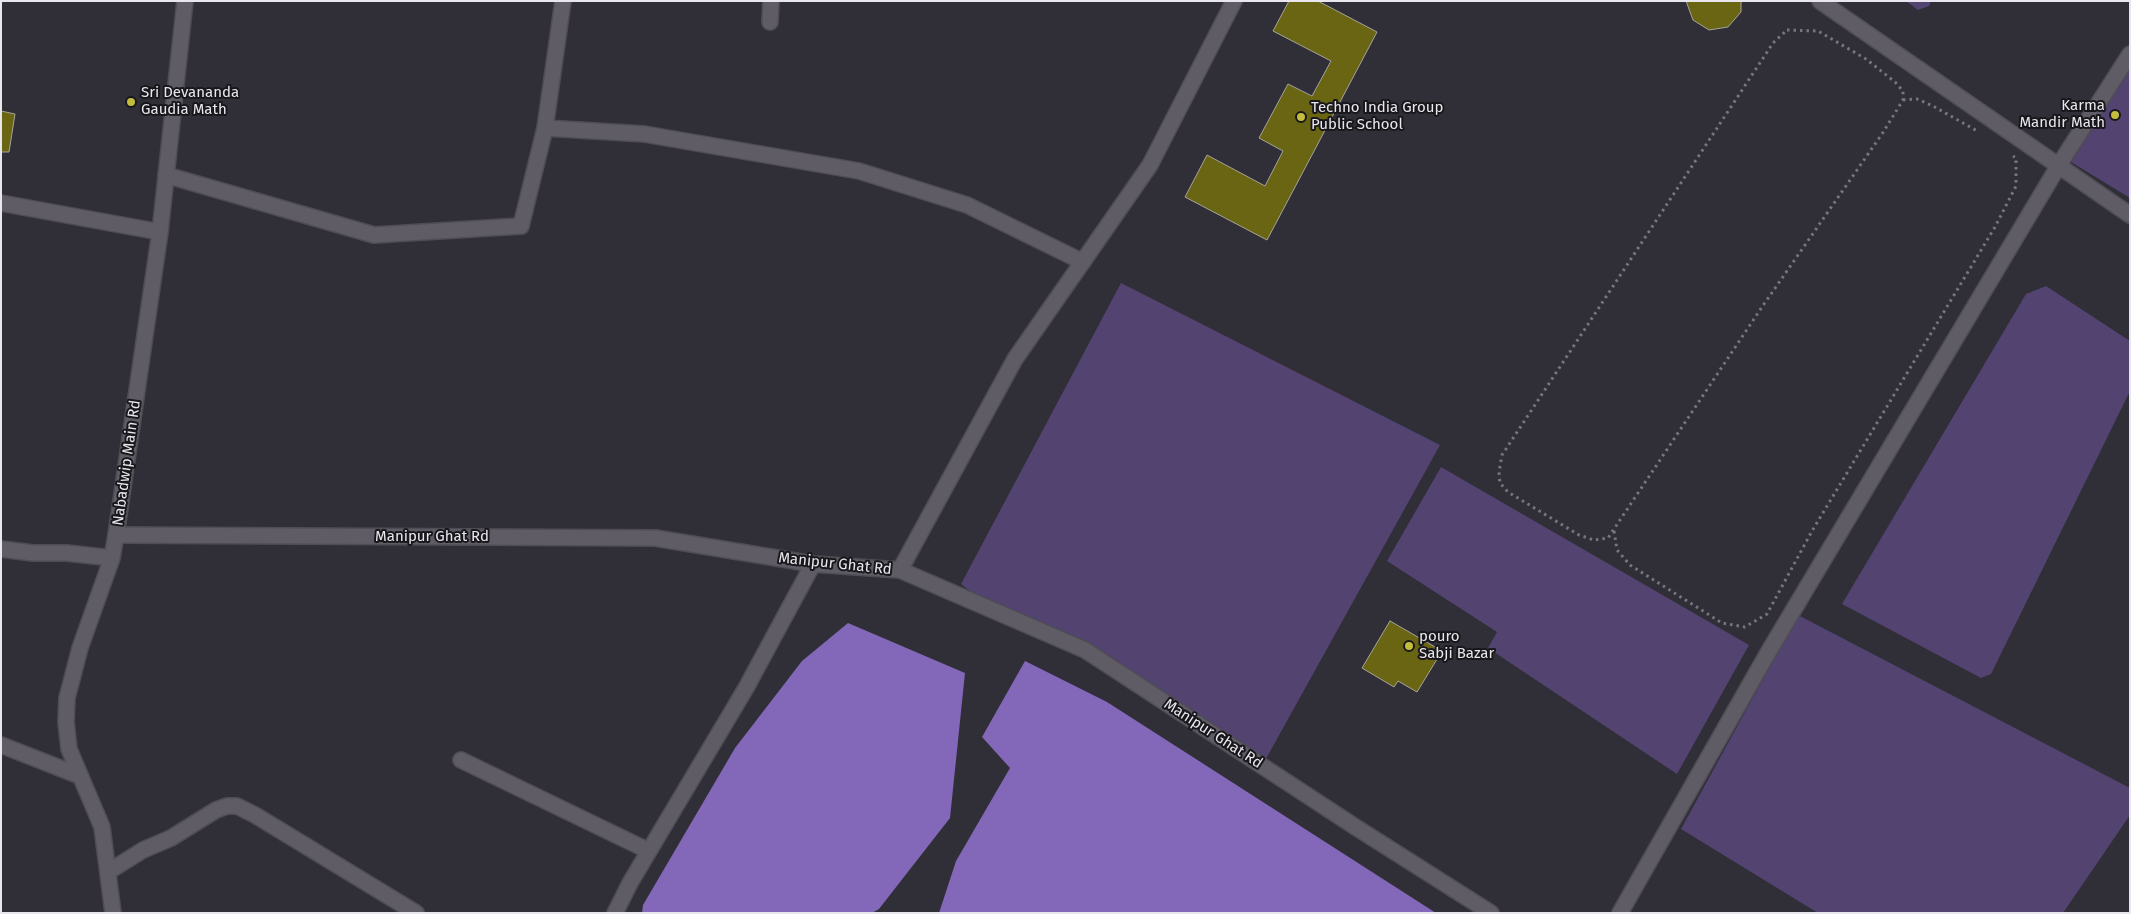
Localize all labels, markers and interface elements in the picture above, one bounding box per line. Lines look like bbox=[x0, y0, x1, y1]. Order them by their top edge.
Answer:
place label: Sri Devananda Gaudia Math bbox=[141, 84, 239, 119]
marker: Sri Devananda Gaudia Math bbox=[125, 96, 137, 108]
place label: Karma Mandir Math bbox=[2019, 97, 2105, 132]
place label: Techno India Group Public School bbox=[1311, 99, 1443, 134]
marker: Karma Mandir Math bbox=[2109, 109, 2121, 121]
marker: Techno India Group Public School bbox=[1295, 111, 1307, 123]
street label: Nabadwip Main Rd bbox=[109, 399, 145, 527]
street label: Manipur Ghat Rd bbox=[375, 528, 489, 546]
street label: Manipur Ghat Rd bbox=[777, 549, 893, 579]
place label: pouro Sabji Bazar bbox=[1419, 628, 1494, 663]
marker: pouro Sabji Bazar bbox=[1403, 640, 1415, 652]
street label: Manipur Ghat Rd bbox=[1160, 695, 1266, 773]

